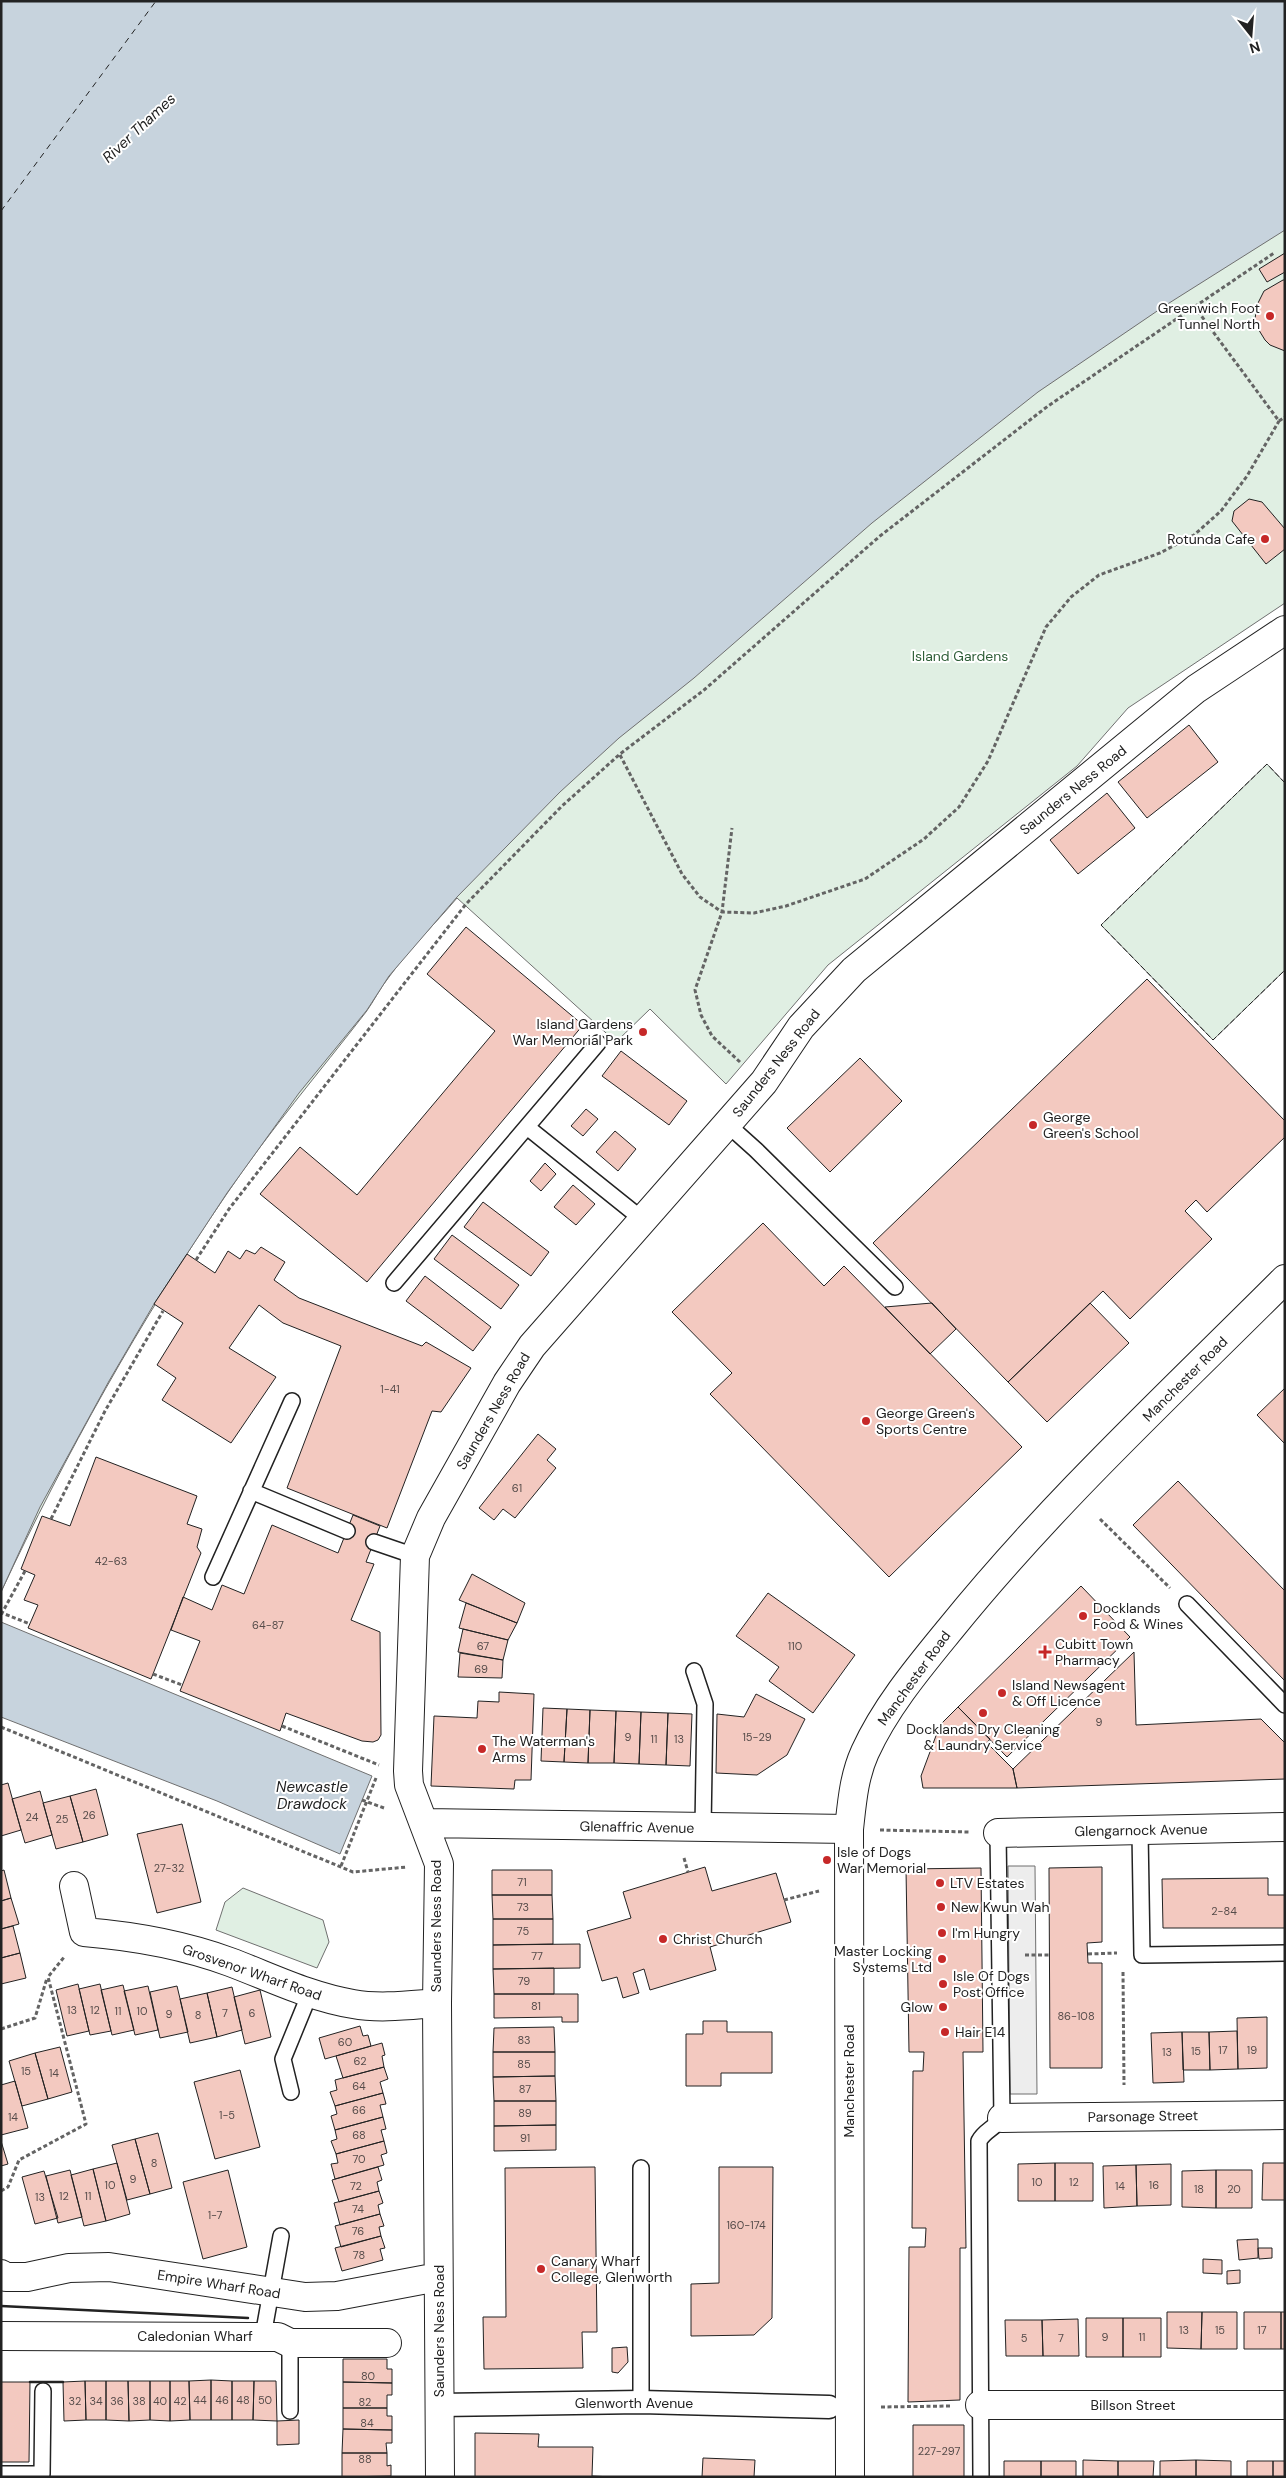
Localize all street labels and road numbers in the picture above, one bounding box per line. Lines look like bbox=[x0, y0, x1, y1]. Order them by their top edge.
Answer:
street label: Saunders Ness Road bbox=[1016, 741, 1130, 839]
street label: Saunders Ness Road bbox=[728, 1005, 824, 1121]
street label: Manchester Road bbox=[1139, 1333, 1231, 1425]
street label: Saunders Ness Road bbox=[452, 1349, 534, 1473]
street label: Manchester Road bbox=[874, 1627, 954, 1729]
street label: Glenaffric Avenue bbox=[580, 1817, 695, 1837]
street label: Glengarnock Avenue bbox=[1074, 1820, 1208, 1840]
street label: Saunders Ness Road bbox=[427, 1860, 445, 1992]
street label: Grosvenor Wharf Road bbox=[180, 1940, 324, 2004]
street label: Manchester Road bbox=[840, 2025, 858, 2137]
street label: Parsonage Street bbox=[1088, 2106, 1198, 2126]
street label: Empire Wharf Road bbox=[156, 2265, 282, 2303]
street label: Saunders Ness Road bbox=[430, 2265, 448, 2397]
street label: Caledonian Wharf bbox=[137, 2327, 253, 2345]
street label: Glenworth Avenue bbox=[575, 2394, 693, 2412]
street label: Billson Street bbox=[1091, 2396, 1175, 2414]

